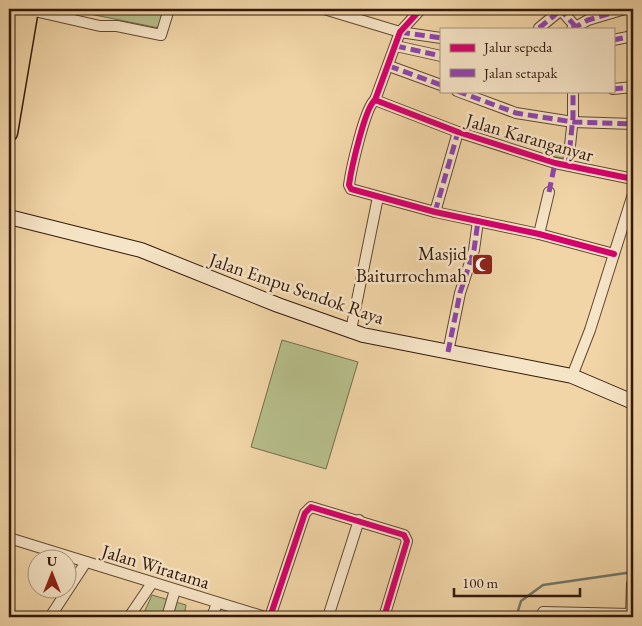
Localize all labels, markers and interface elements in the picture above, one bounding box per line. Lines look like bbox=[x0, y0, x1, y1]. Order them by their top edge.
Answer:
legend bbox=[440, 28, 614, 92]
text: Jalur sepeda bbox=[482, 37, 552, 56]
text: Jalan setapak bbox=[482, 63, 558, 82]
street label: Jalan Karanganyar bbox=[461, 107, 597, 168]
place label: Masjid Baiturrochmah bbox=[356, 241, 467, 288]
street label: Jalan Empu Sendok Raya bbox=[204, 246, 388, 330]
mosque icon: Masjid Baiturrochmah bbox=[471, 252, 495, 276]
street label: Jalan Wiratama bbox=[97, 538, 213, 595]
north arrow bbox=[28, 548, 78, 598]
text: U bbox=[47, 552, 58, 570]
scale bar bbox=[454, 566, 581, 598]
text: 100 m bbox=[462, 573, 499, 592]

